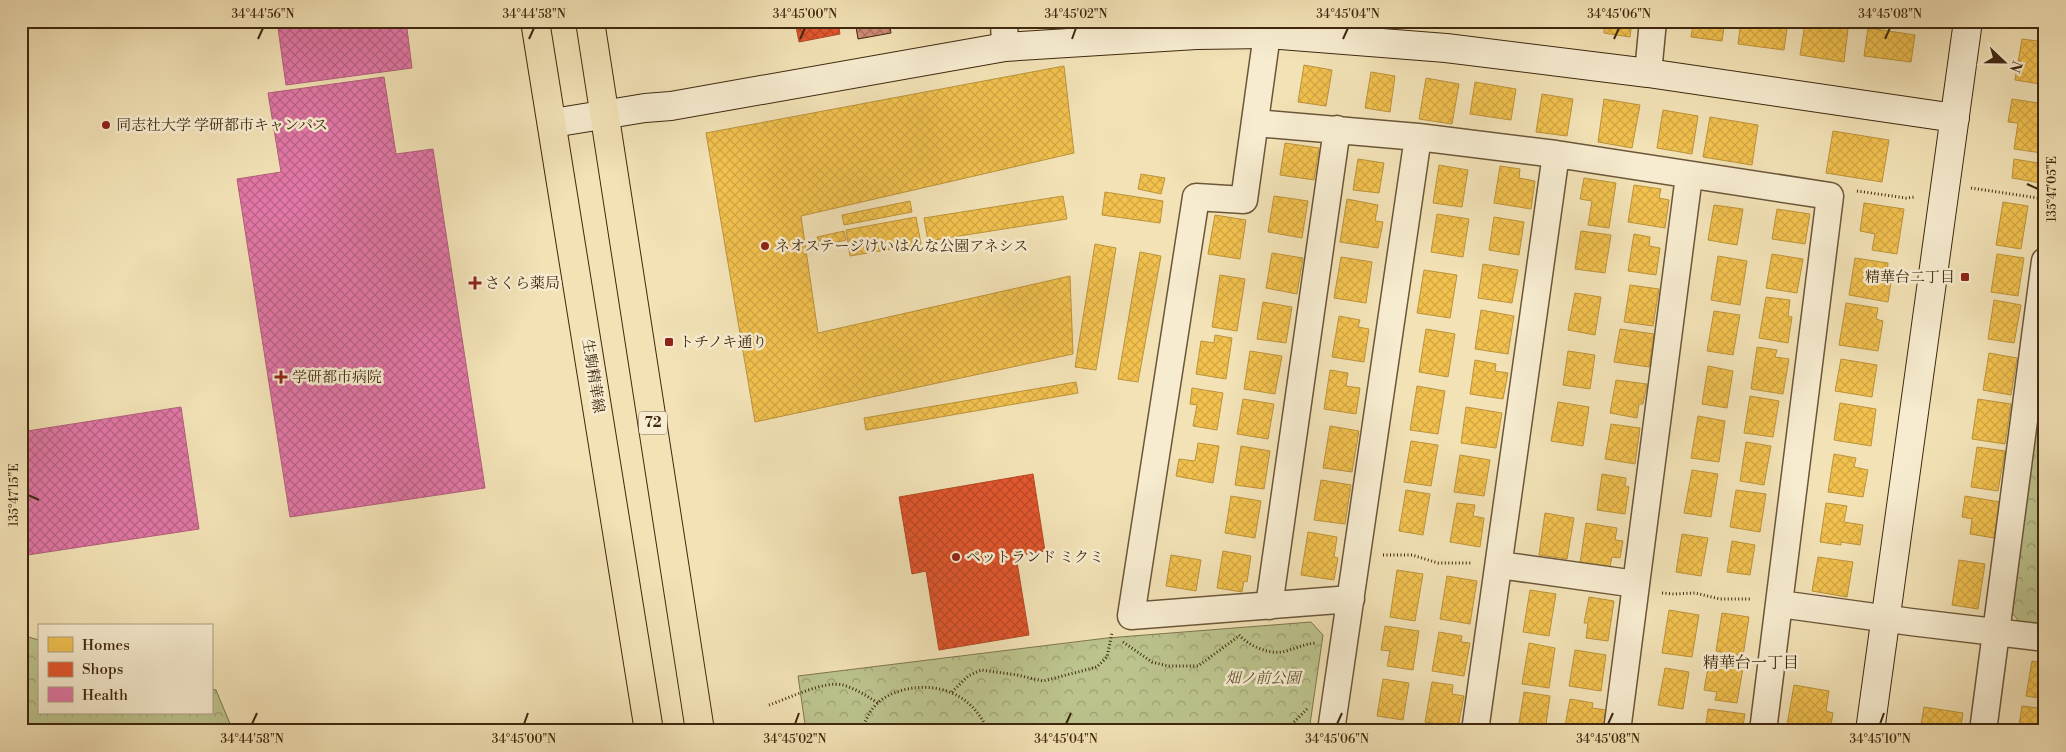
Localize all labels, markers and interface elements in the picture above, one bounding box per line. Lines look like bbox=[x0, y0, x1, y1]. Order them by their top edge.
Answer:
text: 34°44'56"N bbox=[231, 7, 295, 22]
text: 34°44'58"N bbox=[502, 7, 566, 22]
text: 34°45'00"N bbox=[773, 7, 837, 22]
text: 34°45'02"N bbox=[1044, 7, 1108, 22]
text: 34°45'04"N bbox=[1316, 7, 1380, 22]
text: 34°45'06"N bbox=[1587, 7, 1651, 22]
text: 34°45'08"N bbox=[1858, 7, 1922, 22]
north arrow bbox=[1978, 38, 2028, 88]
text: N bbox=[2005, 58, 2026, 75]
place label: 同志社大学 学研都市キャンパス bbox=[116, 116, 328, 135]
marker: 同志社大学 学研都市キャンパス bbox=[100, 119, 112, 131]
text: 135°47'05"E bbox=[2045, 156, 2060, 222]
place label: ネオステージけいはんな公園アネシス bbox=[775, 237, 1028, 256]
marker: ネオステージけいはんな公園アネシス bbox=[759, 240, 771, 252]
place label: 精華台二丁目 bbox=[1865, 268, 1955, 287]
marker: 精華台二丁目 bbox=[1959, 271, 1971, 283]
place label: さくら薬局 bbox=[485, 274, 560, 293]
marker: さくら薬局 bbox=[469, 277, 481, 289]
place label: トチノキ通り bbox=[679, 333, 767, 352]
marker: トチノキ通り bbox=[663, 336, 675, 348]
street label: 生駒精華線 bbox=[578, 337, 608, 415]
place label: 学研都市病院 bbox=[292, 368, 382, 387]
marker: 学研都市病院 bbox=[274, 370, 288, 384]
road number: 72 bbox=[639, 412, 667, 434]
text: 135°47'15"E bbox=[7, 464, 22, 526]
place label: ペットランド ミクミ bbox=[966, 548, 1104, 567]
marker: ペットランド ミクミ bbox=[950, 551, 962, 563]
legend bbox=[38, 624, 212, 714]
text: Homes bbox=[82, 636, 130, 655]
district label: 精華台一丁目 bbox=[1703, 653, 1799, 673]
text: Shops bbox=[82, 660, 123, 679]
park label: 畑ノ前公園 bbox=[1225, 669, 1303, 688]
text: Health bbox=[82, 686, 128, 705]
text: 34°44'58"N bbox=[220, 732, 284, 747]
text: 34°45'00"N bbox=[492, 732, 556, 747]
text: 34°45'02"N bbox=[763, 732, 827, 747]
text: 34°45'04"N bbox=[1034, 732, 1098, 747]
text: 34°45'06"N bbox=[1305, 732, 1369, 747]
text: 34°45'08"N bbox=[1576, 732, 1640, 747]
text: 34°45'10"N bbox=[1849, 732, 1911, 747]

